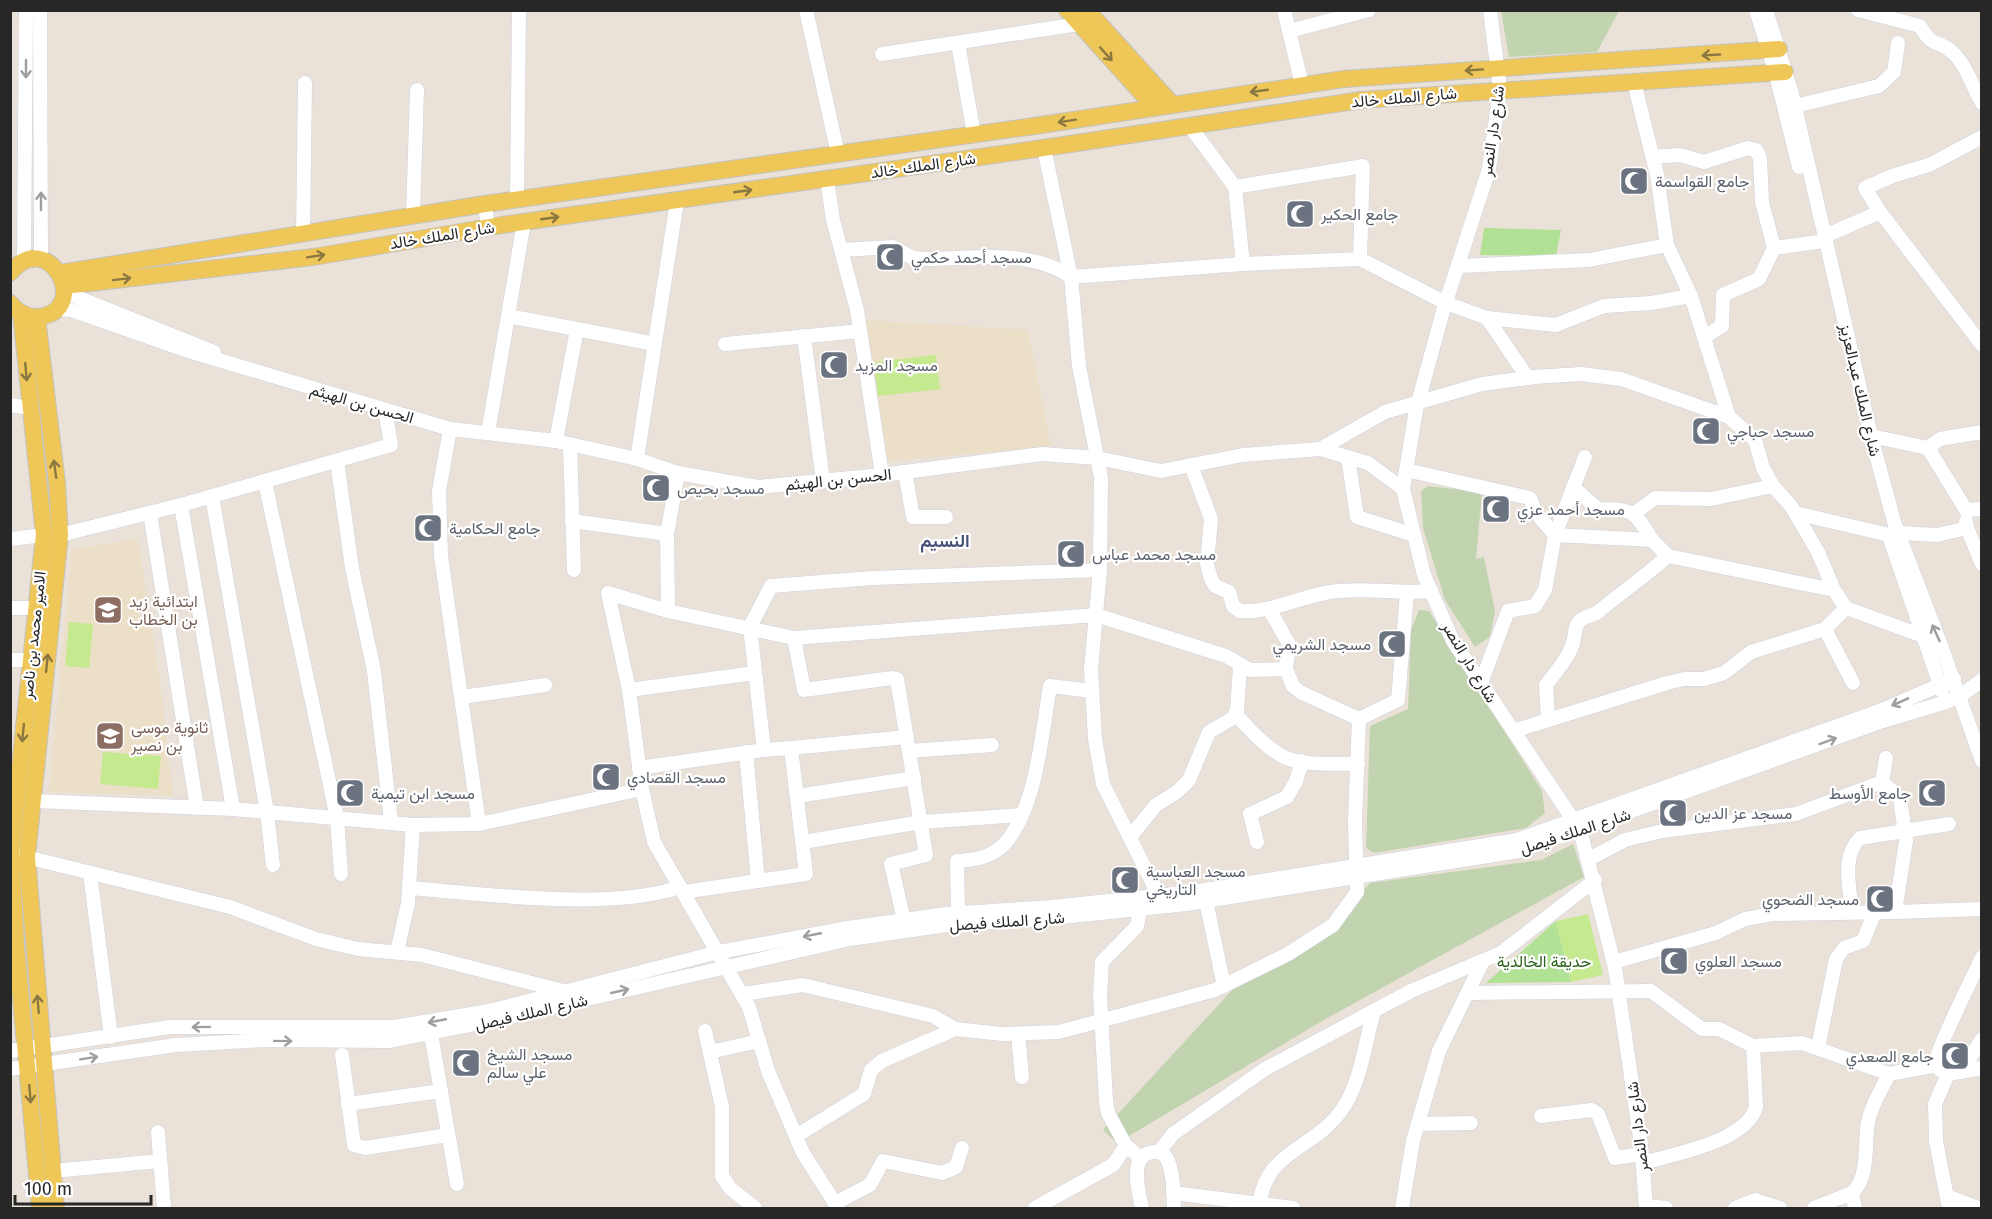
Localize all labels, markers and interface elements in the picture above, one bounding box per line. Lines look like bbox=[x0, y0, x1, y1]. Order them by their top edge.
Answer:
one-way arrow bbox=[1099, 46, 1113, 61]
one-way arrow bbox=[1701, 50, 1721, 61]
one-way arrow bbox=[20, 58, 32, 78]
one-way arrow bbox=[1465, 64, 1484, 75]
street label: شارع الملك خالد bbox=[1351, 83, 1458, 114]
one-way arrow bbox=[1250, 85, 1270, 96]
street label: شارع دار النصر bbox=[1477, 85, 1510, 179]
one-way arrow bbox=[1057, 116, 1077, 127]
street label: شارع الملك خالد bbox=[869, 149, 977, 184]
mosque icon: جامع القواسمة bbox=[1618, 165, 1650, 197]
place label: جامع القواسمة bbox=[1655, 172, 1750, 193]
one-way arrow bbox=[733, 186, 752, 197]
one-way arrow bbox=[35, 192, 47, 212]
mosque icon: جامع الحكير bbox=[1284, 198, 1316, 230]
place label: جامع الحكير bbox=[1320, 205, 1398, 226]
one-way arrow bbox=[539, 213, 559, 224]
street label: شارع الملك خالد bbox=[388, 218, 496, 255]
mosque icon: مسجد أحمد حكمي bbox=[874, 241, 906, 273]
place label: مسجد أحمد حكمي bbox=[911, 248, 1032, 271]
one-way arrow bbox=[305, 250, 325, 261]
one-way arrow bbox=[112, 273, 132, 284]
street label: شارع الملك عبدالعزيز bbox=[1834, 321, 1885, 459]
mosque icon: مسجد المزيد bbox=[818, 349, 850, 381]
place label: مسجد المزيد bbox=[855, 356, 938, 376]
one-way arrow bbox=[21, 361, 32, 381]
street label: الحسن بن الهيثم bbox=[308, 380, 416, 428]
mosque icon: مسجد حباجي bbox=[1690, 415, 1722, 447]
place label: مسجد حباجي bbox=[1727, 422, 1814, 445]
one-way arrow bbox=[49, 460, 60, 480]
street label: الحسن بن الهيثم bbox=[784, 464, 892, 496]
mosque icon: مسجد بحيص bbox=[640, 472, 672, 504]
place label: مسجد بحيص bbox=[677, 479, 764, 499]
mosque icon: مسجد أحمد عزي bbox=[1480, 493, 1512, 525]
place label: مسجد أحمد عزي bbox=[1517, 500, 1625, 523]
mosque icon: جامع الحكامية bbox=[412, 512, 444, 544]
place label: جامع الحكامية bbox=[449, 519, 541, 540]
district label: النسيم bbox=[920, 530, 970, 553]
mosque icon: مسجد محمد عباس bbox=[1055, 538, 1087, 570]
place label: مسجد محمد عباس bbox=[1092, 545, 1216, 565]
street label: الامير محمد بن ناصر bbox=[17, 570, 51, 701]
place label: ابتدائية زيد بن الخطاب bbox=[129, 592, 198, 630]
school or university icon: ابتدائية زيد بن الخطاب bbox=[92, 594, 124, 626]
street label: شارع دار النصر bbox=[1436, 617, 1501, 707]
one-way arrow bbox=[1929, 624, 1941, 642]
mosque icon: مسجد الشريمي bbox=[1376, 628, 1408, 660]
place label: مسجد الشريمي bbox=[1273, 635, 1371, 658]
one-way arrow bbox=[42, 654, 53, 674]
one-way arrow bbox=[1891, 697, 1909, 708]
place label: ثانوية موسى بن نصير bbox=[130, 718, 208, 756]
school or university icon: ثانوية موسى بن نصير bbox=[94, 720, 126, 752]
one-way arrow bbox=[17, 722, 28, 742]
one-way arrow bbox=[1818, 735, 1837, 746]
mosque icon: مسجد القصادي bbox=[590, 761, 622, 793]
place label: مسجد القصادي bbox=[627, 768, 726, 791]
mosque icon: مسجد ابن تيمية bbox=[334, 777, 366, 809]
mosque icon: جامع الأوسط bbox=[1916, 777, 1948, 809]
place label: مسجد ابن تيمية bbox=[371, 784, 475, 804]
place label: جامع الأوسط bbox=[1829, 784, 1911, 805]
mosque icon: مسجد عز الدين bbox=[1657, 797, 1689, 829]
place label: مسجد عز الدين bbox=[1694, 804, 1792, 824]
street label: شارع الملك فيصل bbox=[1517, 805, 1634, 860]
place label: مسجد العباسية التاريخي bbox=[1146, 862, 1246, 903]
mosque icon: مسجد العباسية التاريخي bbox=[1109, 864, 1141, 896]
mosque icon: مسجد الضحوي bbox=[1864, 883, 1896, 915]
place label: مسجد الضحوي bbox=[1762, 890, 1859, 913]
street label: شارع الملك فيصل bbox=[949, 908, 1065, 937]
one-way arrow bbox=[802, 930, 822, 941]
mosque icon: مسجد العلوي bbox=[1658, 945, 1690, 977]
park label: حديقة الخالدية bbox=[1497, 952, 1592, 971]
place label: مسجد العلوي bbox=[1695, 952, 1782, 975]
one-way arrow bbox=[610, 984, 629, 996]
street label: شارع الملك فيصل bbox=[473, 990, 590, 1037]
one-way arrow bbox=[32, 994, 43, 1014]
one-way arrow bbox=[428, 1015, 448, 1026]
one-way arrow bbox=[191, 1021, 211, 1033]
one-way arrow bbox=[273, 1035, 293, 1047]
mosque icon: جامع الصعدي bbox=[1939, 1040, 1971, 1072]
place label: مسجد الشيخ علي سالم bbox=[487, 1045, 572, 1086]
mosque icon: مسجد الشيخ علي سالم bbox=[450, 1047, 482, 1079]
place label: جامع الصعدي bbox=[1846, 1047, 1934, 1070]
one-way arrow bbox=[79, 1053, 99, 1064]
street label: شارع دار النصر bbox=[1623, 1080, 1655, 1174]
one-way arrow bbox=[25, 1084, 36, 1104]
scale bar bbox=[15, 1168, 152, 1206]
text: 100 m bbox=[24, 1178, 72, 1200]

